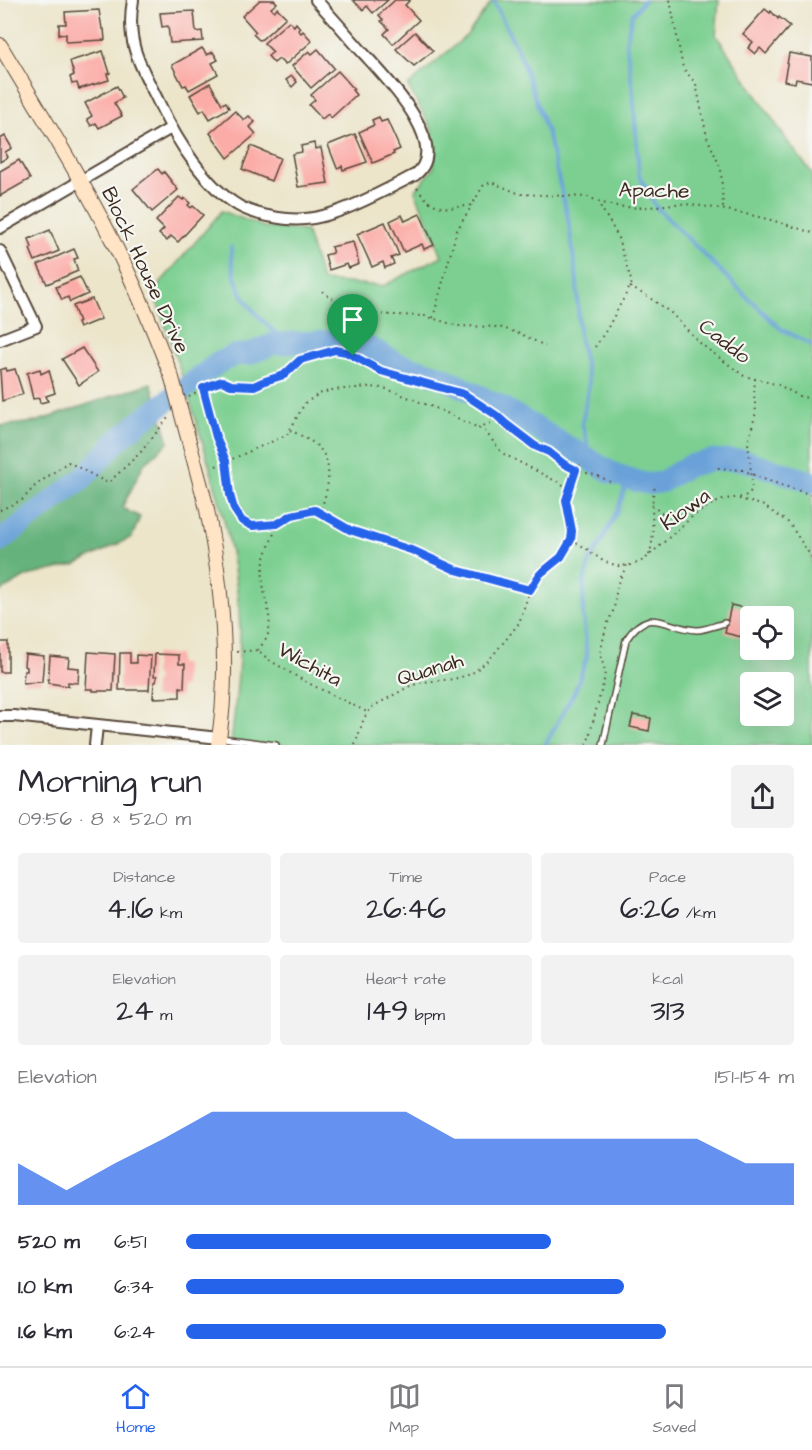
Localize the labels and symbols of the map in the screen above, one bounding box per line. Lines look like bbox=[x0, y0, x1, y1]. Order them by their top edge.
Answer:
street label: Apache bbox=[618, 175, 690, 207]
street label: Block House Drive bbox=[94, 182, 197, 358]
pin bbox=[327, 294, 378, 356]
street label: Caddo bbox=[693, 312, 757, 371]
street label: Kiowa bbox=[654, 481, 716, 537]
street label: Wichita bbox=[273, 635, 347, 694]
street label: Quanah bbox=[393, 646, 467, 693]

